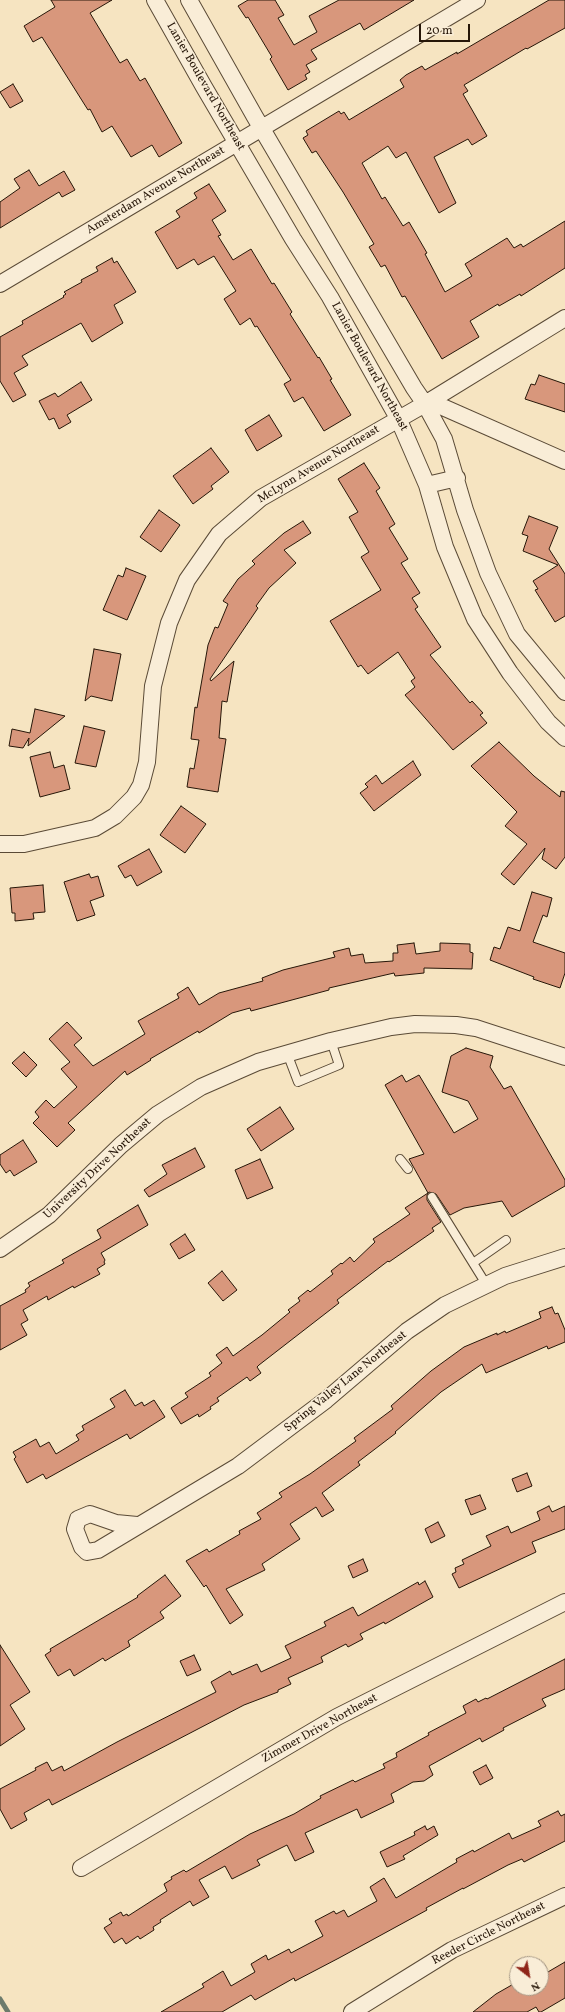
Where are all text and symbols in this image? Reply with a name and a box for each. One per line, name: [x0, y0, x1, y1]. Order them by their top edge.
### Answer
scale bar: [421, 16, 472, 42]
street label: Lanier Boulevard Northeast: [162, 20, 248, 154]
text: 20 m: [426, 23, 453, 39]
street label: Amsterdam Avenue Northeast: [84, 144, 228, 238]
street label: Lanier Boulevard Northeast: [327, 300, 411, 434]
street label: McLynn Avenue Northeast: [255, 423, 383, 507]
street label: University Drive Northeast: [41, 1115, 155, 1223]
street label: Spring Valley Lane Northeast: [282, 1328, 410, 1436]
street label: Zimmer Drive Northeast: [260, 1691, 380, 1767]
street label: Reeder Circle Northeast: [430, 1899, 548, 1969]
north arrow: [509, 1956, 549, 1996]
text: N: [528, 1977, 542, 1994]

